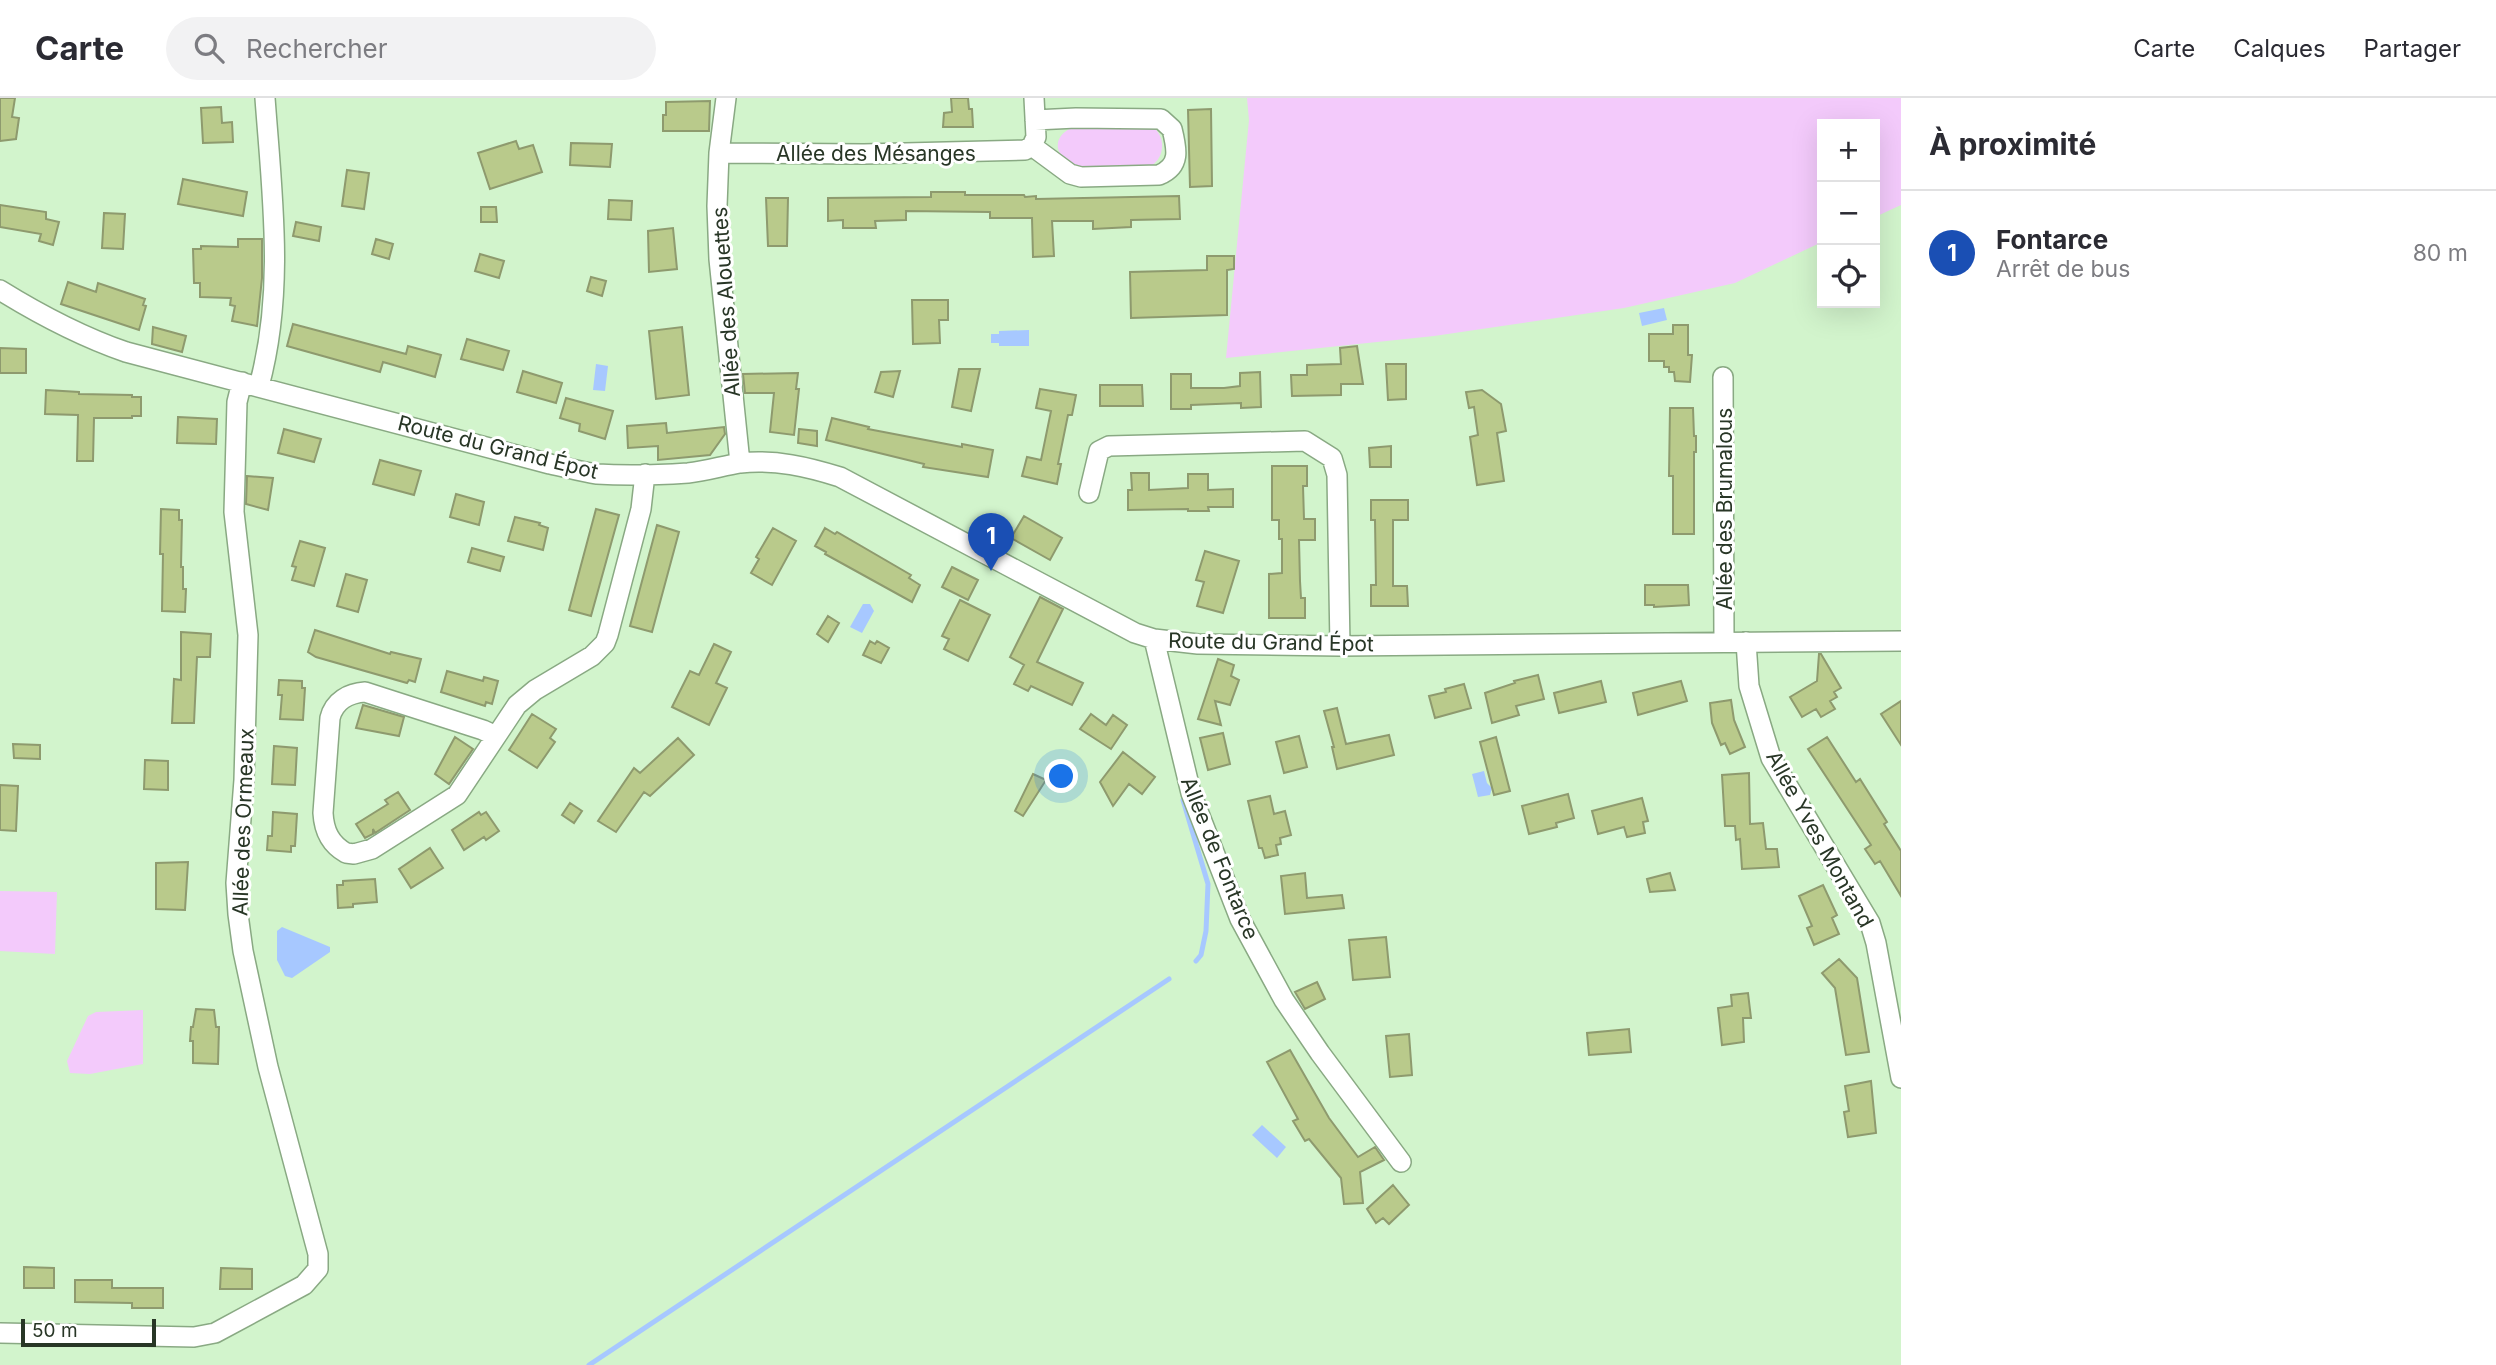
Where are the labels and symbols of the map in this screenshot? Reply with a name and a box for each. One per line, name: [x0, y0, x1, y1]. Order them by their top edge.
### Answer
street label: Allée des Mésanges: [776, 141, 976, 166]
street label: Allée des Alouettes: [707, 206, 745, 398]
street label: Allée des Brumalous: [1712, 408, 1737, 610]
street label: Route du Grand Épot: [395, 409, 601, 484]
pin: 1: [968, 513, 1014, 571]
street label: Route du Grand Épot: [1168, 627, 1374, 656]
street label: Allée des Ormeaux: [227, 728, 259, 916]
street label: Allée Yves Montand: [1761, 746, 1879, 932]
your location: [1044, 759, 1078, 793]
street label: Allée de Fontarce: [1176, 773, 1264, 943]
scale bar: [21, 1316, 156, 1348]

